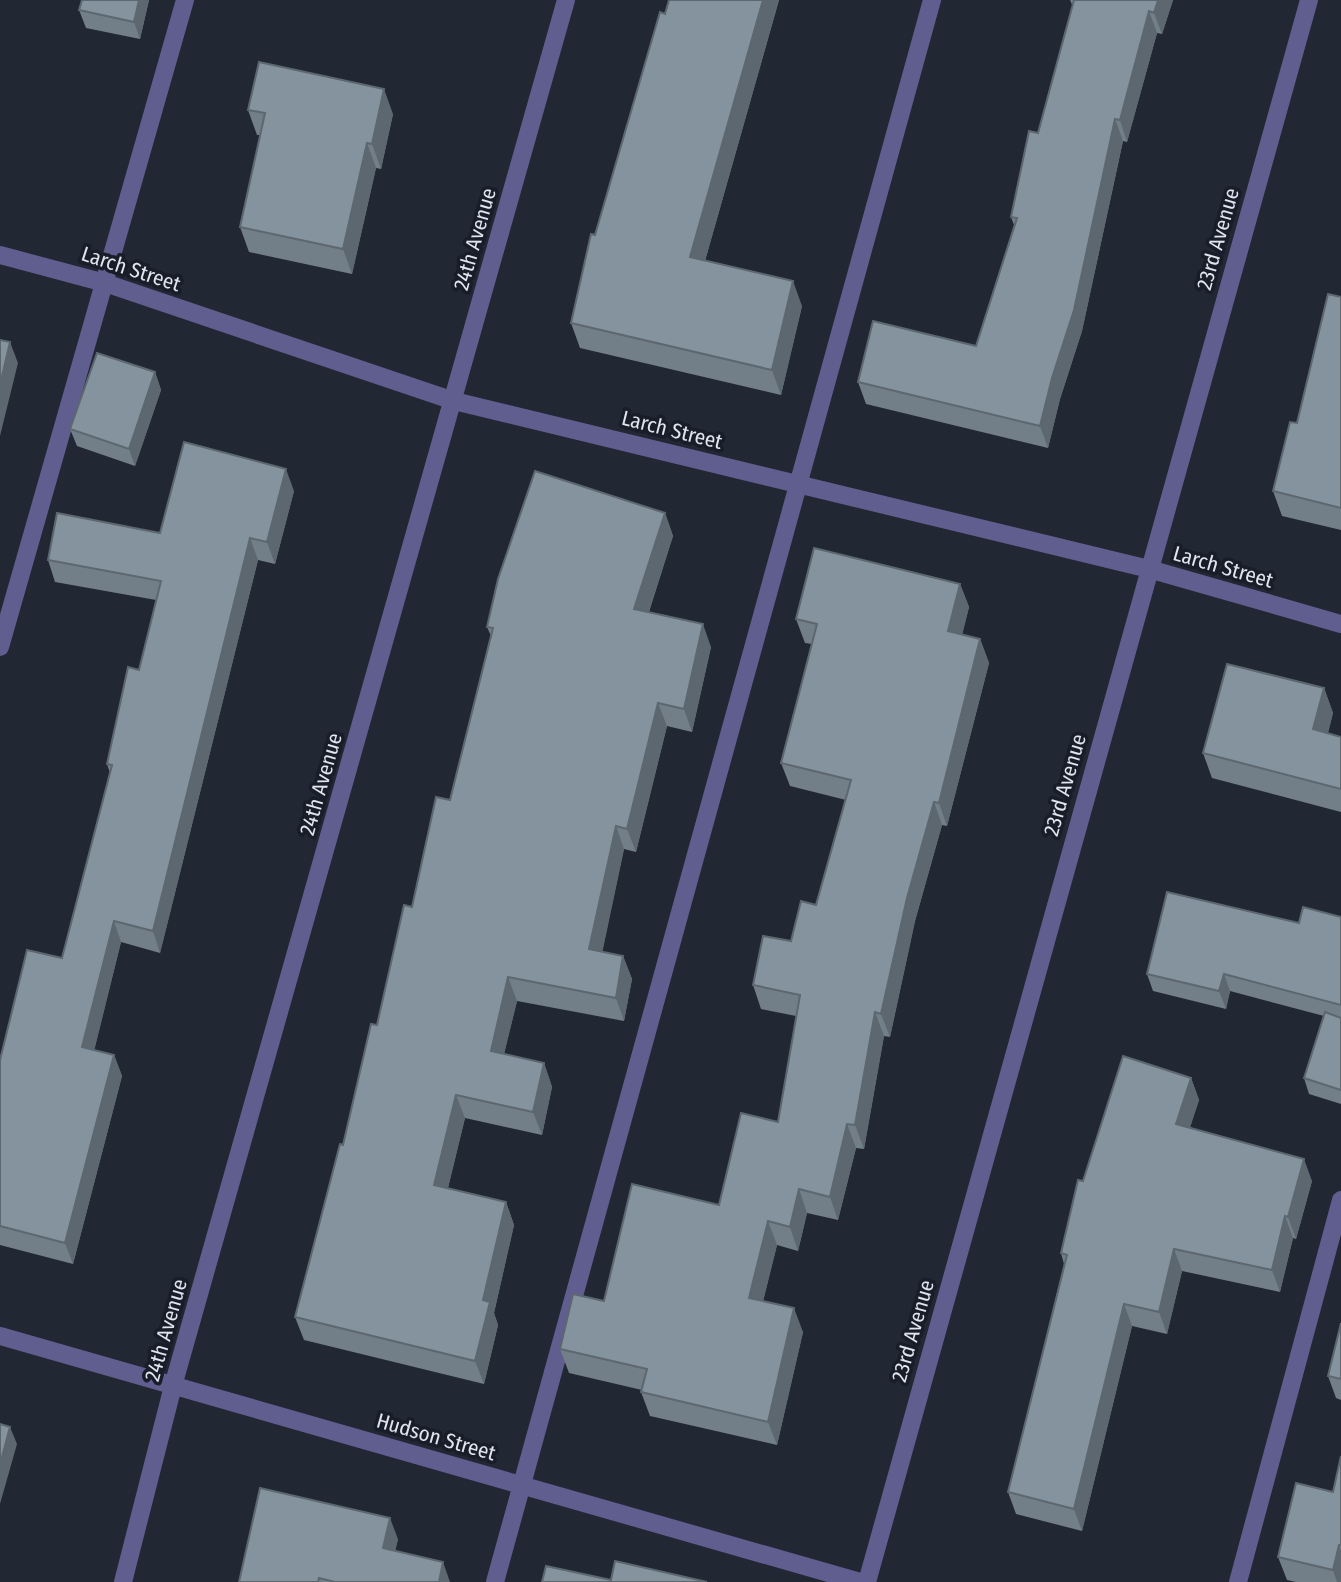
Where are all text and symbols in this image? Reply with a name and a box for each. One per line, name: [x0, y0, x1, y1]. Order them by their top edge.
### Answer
street label: 24th Avenue: [448, 185, 502, 293]
street label: 23rd Avenue: [1191, 185, 1245, 293]
street label: Larch Street: [78, 241, 184, 297]
street label: Larch Street: [619, 405, 725, 455]
street label: Larch Street: [1170, 540, 1276, 594]
street label: 24th Avenue: [294, 730, 348, 838]
street label: 23rd Avenue: [1038, 731, 1092, 839]
street label: 24th Avenue: [139, 1276, 193, 1384]
street label: 23rd Avenue: [886, 1277, 940, 1385]
street label: Hudson Street: [373, 1408, 499, 1466]

